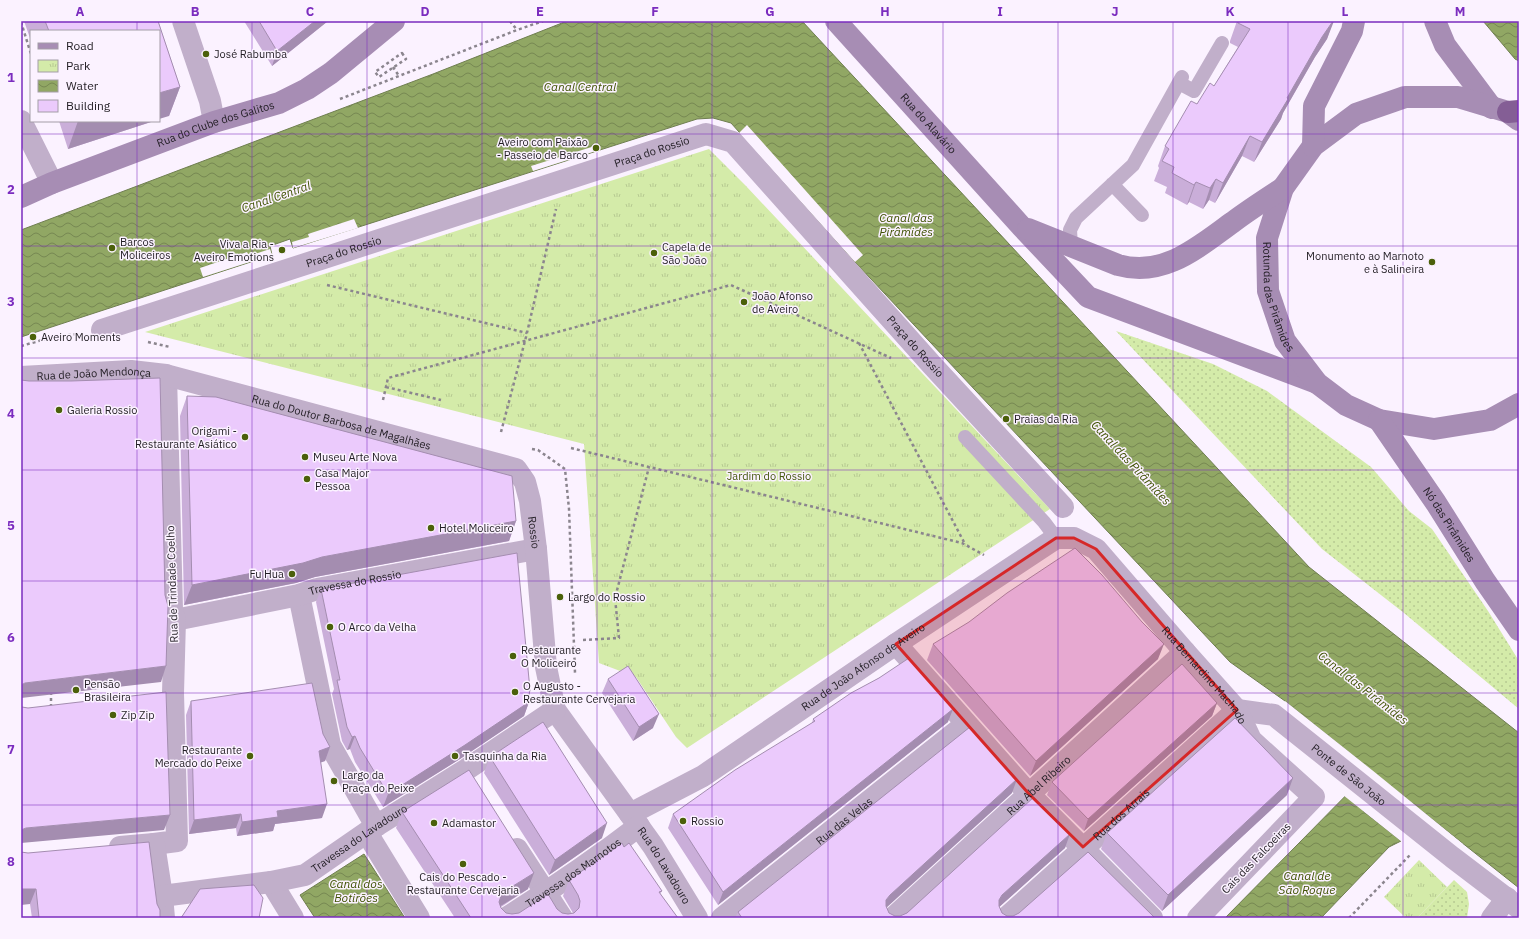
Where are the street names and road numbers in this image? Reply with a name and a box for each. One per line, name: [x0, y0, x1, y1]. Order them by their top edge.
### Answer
street label: Rua do Alavário: [897, 90, 959, 157]
street label: Rua do Clube dos Galitos: [155, 98, 276, 150]
street label: Praça do Rossio: [612, 133, 691, 170]
street label: Praça do Rossio: [304, 233, 383, 270]
street label: Rotunda das Pirâmides: [1260, 241, 1298, 355]
street label: Praça do Rossio: [884, 312, 947, 380]
street label: Rua de João Mendonça: [36, 364, 152, 383]
street label: Rua do Doutor Barbosa de Magalhães: [250, 391, 433, 453]
street label: Nó das Pirâmides: [1420, 484, 1478, 565]
street label: Rossio: [525, 515, 543, 550]
street label: Rua de Trindade Coelho: [163, 525, 181, 643]
street label: Travessa do Rossio: [307, 567, 402, 598]
street label: Rua de João Afonso de Aveiro: [798, 620, 928, 714]
street label: Rua Bernardino Machado: [1159, 623, 1249, 726]
street label: Ponte de São João: [1309, 741, 1389, 809]
street label: Rua Abel Ribeiro: [1004, 753, 1074, 818]
street label: Rua dos Arrais: [1090, 785, 1152, 843]
street label: Rua das Velas: [813, 794, 875, 848]
street label: Travessa do Lavadouro: [308, 801, 410, 876]
street label: Cais das Falcoeiras: [1218, 819, 1294, 897]
street label: Rua do Lavadouro: [635, 824, 694, 906]
street label: Travessa dos Marnotos: [523, 835, 624, 911]

